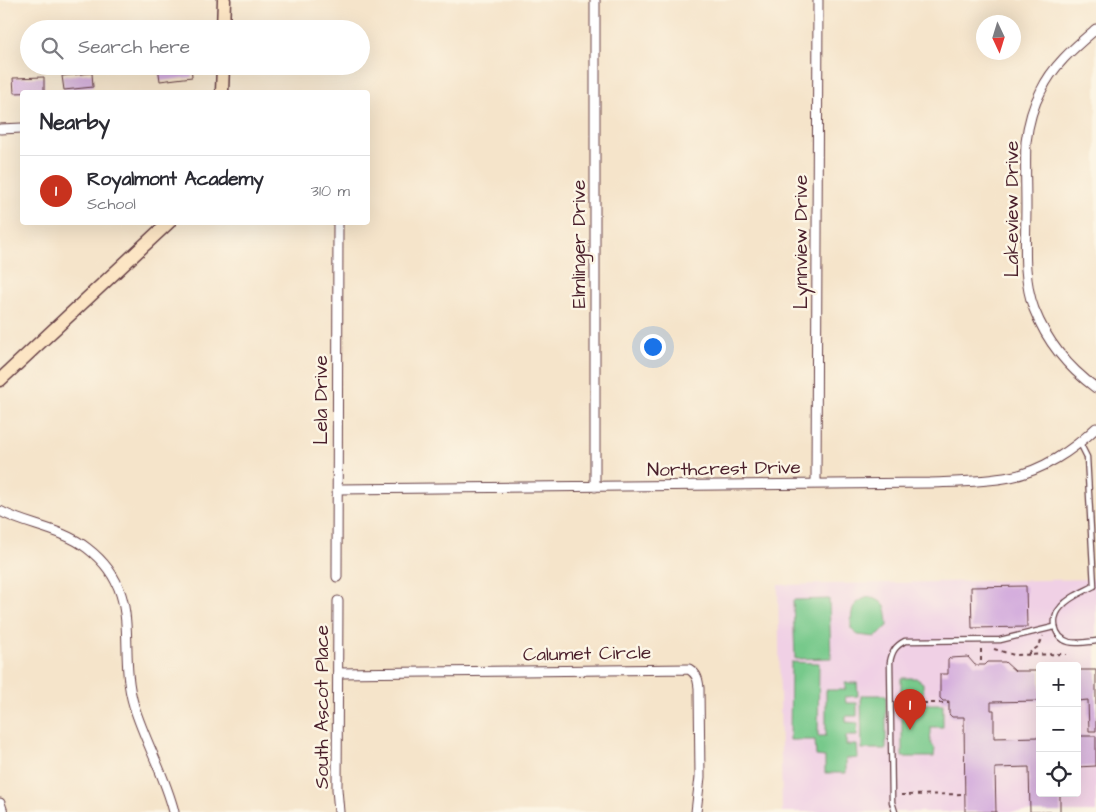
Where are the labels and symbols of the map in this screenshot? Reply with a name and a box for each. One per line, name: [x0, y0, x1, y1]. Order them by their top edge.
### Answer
north arrow: [976, 15, 1021, 60]
street label: Lakeview Drive: [999, 141, 1026, 277]
street label: Lynnview Drive: [788, 175, 816, 309]
street label: Elmlinger Drive: [566, 180, 594, 308]
your location: [640, 334, 666, 360]
street label: Lela Drive: [308, 355, 335, 445]
street label: Northcrest Drive: [647, 454, 801, 484]
street label: South Ascot Place: [309, 625, 336, 789]
street label: Calumet Circle: [523, 639, 651, 669]
pin: 1: [894, 689, 926, 730]

